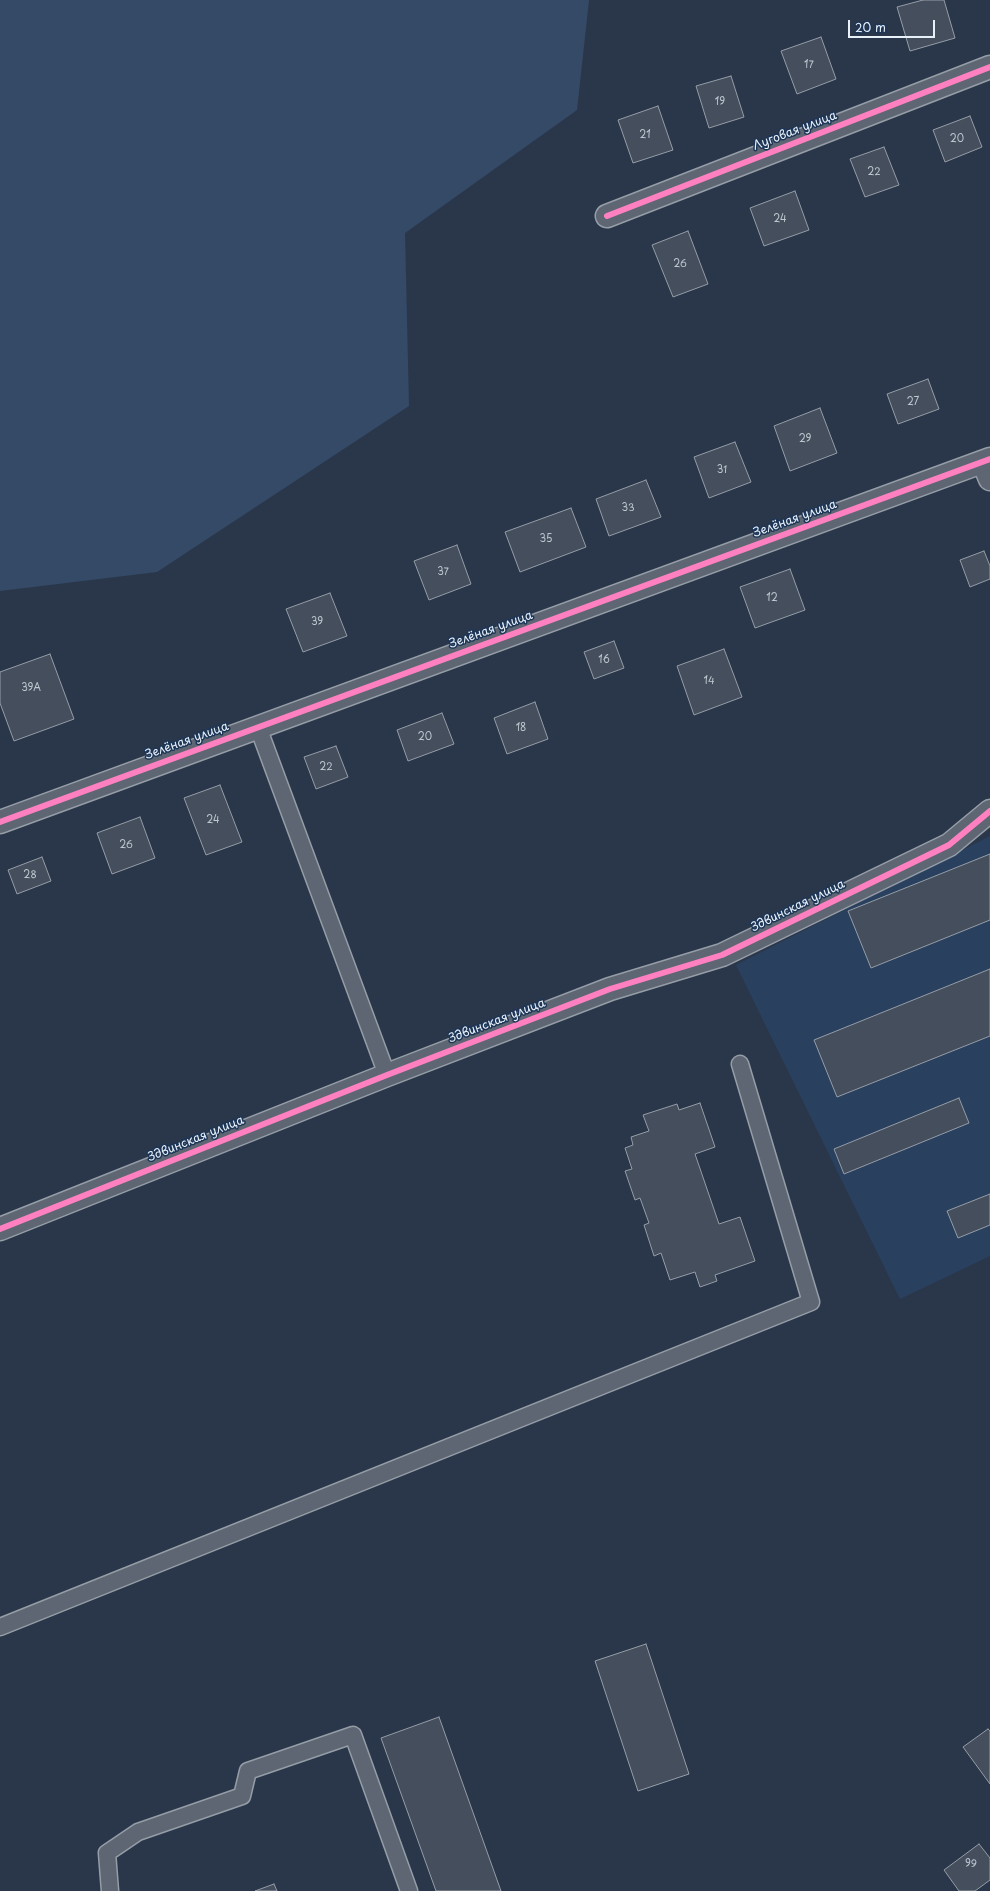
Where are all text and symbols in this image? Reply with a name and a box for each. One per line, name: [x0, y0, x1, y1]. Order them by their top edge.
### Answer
scale bar: [850, 12, 937, 38]
text: 20 m: [855, 18, 886, 36]
house number: 17: [804, 59, 814, 71]
house number: 19: [715, 96, 725, 108]
street label: Луговая улица: [751, 108, 839, 154]
house number: 21: [639, 129, 651, 141]
house number: 20: [950, 133, 964, 145]
house number: 22: [867, 166, 881, 178]
house number: 24: [773, 213, 787, 225]
house number: 26: [673, 258, 687, 270]
house number: 27: [907, 396, 919, 408]
house number: 29: [799, 433, 811, 445]
house number: 31: [717, 464, 727, 476]
street label: Зелёная улица: [751, 497, 839, 541]
house number: 33: [621, 502, 635, 514]
house number: 35: [540, 533, 552, 545]
house number: 37: [437, 566, 449, 578]
house number: 12: [766, 592, 778, 604]
street label: Зелёная улица: [447, 608, 535, 652]
house number: 39: [311, 616, 323, 628]
house number: 16: [598, 654, 610, 666]
house number: 14: [703, 675, 715, 687]
house number: 39А: [21, 682, 41, 694]
street label: Зелёная улица: [143, 719, 231, 763]
house number: 18: [516, 722, 526, 734]
house number: 20: [418, 731, 432, 743]
house number: 22: [319, 761, 333, 773]
house number: 24: [206, 814, 220, 826]
house number: 26: [119, 839, 133, 851]
house number: 28: [23, 869, 37, 881]
street label: Здвинская улица: [749, 877, 847, 935]
street label: Здвинская улица: [447, 996, 547, 1046]
street label: Здвинская улица: [146, 1113, 246, 1165]
house number: 99: [965, 1858, 977, 1870]

